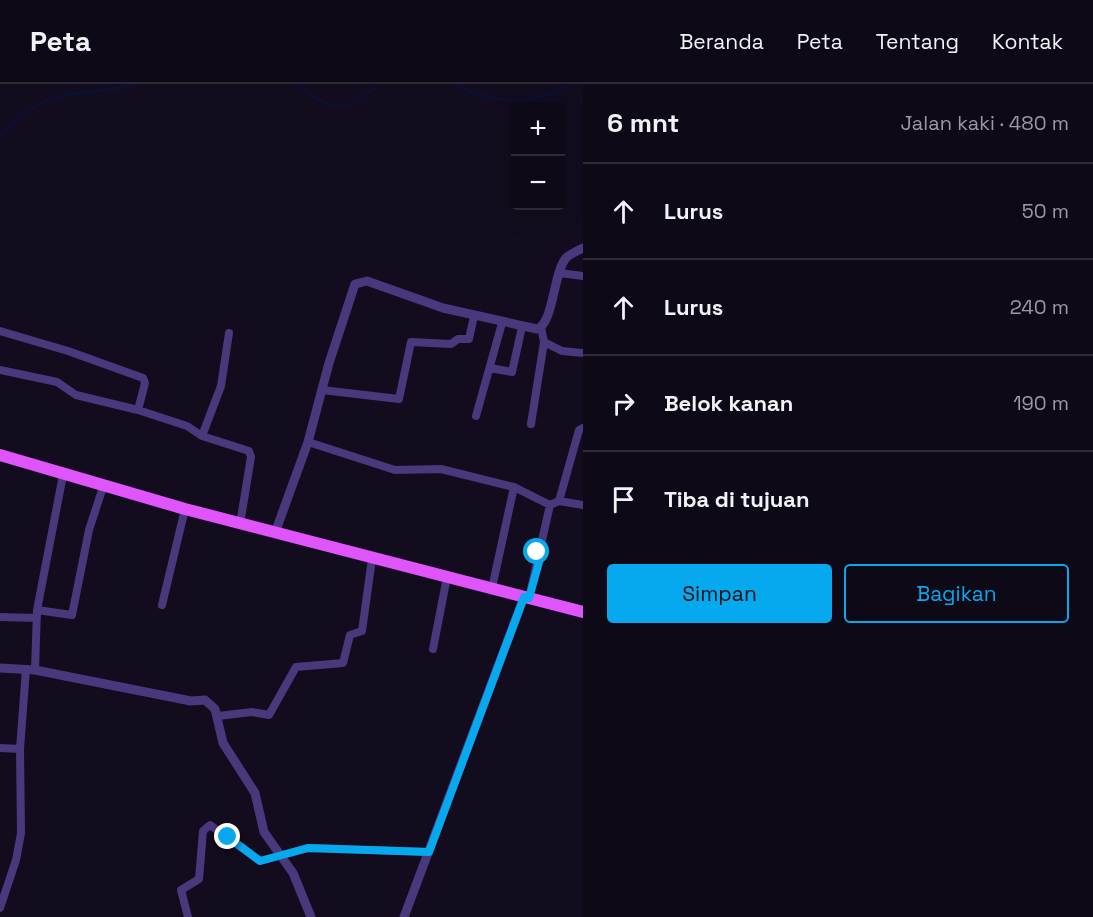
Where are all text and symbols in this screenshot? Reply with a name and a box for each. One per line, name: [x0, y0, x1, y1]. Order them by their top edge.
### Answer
text: Peta: [30, 23, 91, 59]
text: Beranda: [679, 28, 764, 55]
text: Peta: [797, 28, 843, 55]
text: Tentang: [876, 28, 959, 55]
text: Kontak: [992, 28, 1063, 55]
map controls: [511, 102, 565, 210]
button: +: [511, 102, 565, 156]
text: 6 mnt: [607, 106, 679, 140]
text: Jalan kaki · 480 m: [900, 110, 1069, 136]
button: −: [511, 156, 565, 210]
icon: ahead: [607, 195, 640, 228]
text: Lurus: [664, 197, 723, 225]
text: 50 m: [1022, 198, 1069, 224]
icon: ahead: [607, 291, 640, 324]
text: Lurus: [664, 293, 723, 321]
text: 240 m: [1010, 294, 1069, 320]
icon: right: [607, 387, 640, 420]
text: Belok kanan: [664, 389, 793, 417]
text: 190 m: [1013, 390, 1069, 416]
icon: arrive: [607, 483, 640, 516]
text: Tiba di tujuan: [664, 485, 810, 513]
route start: [523, 538, 549, 564]
button: Simpan: [607, 564, 832, 623]
button: Bagikan: [844, 564, 1069, 623]
route end: [214, 823, 240, 849]

